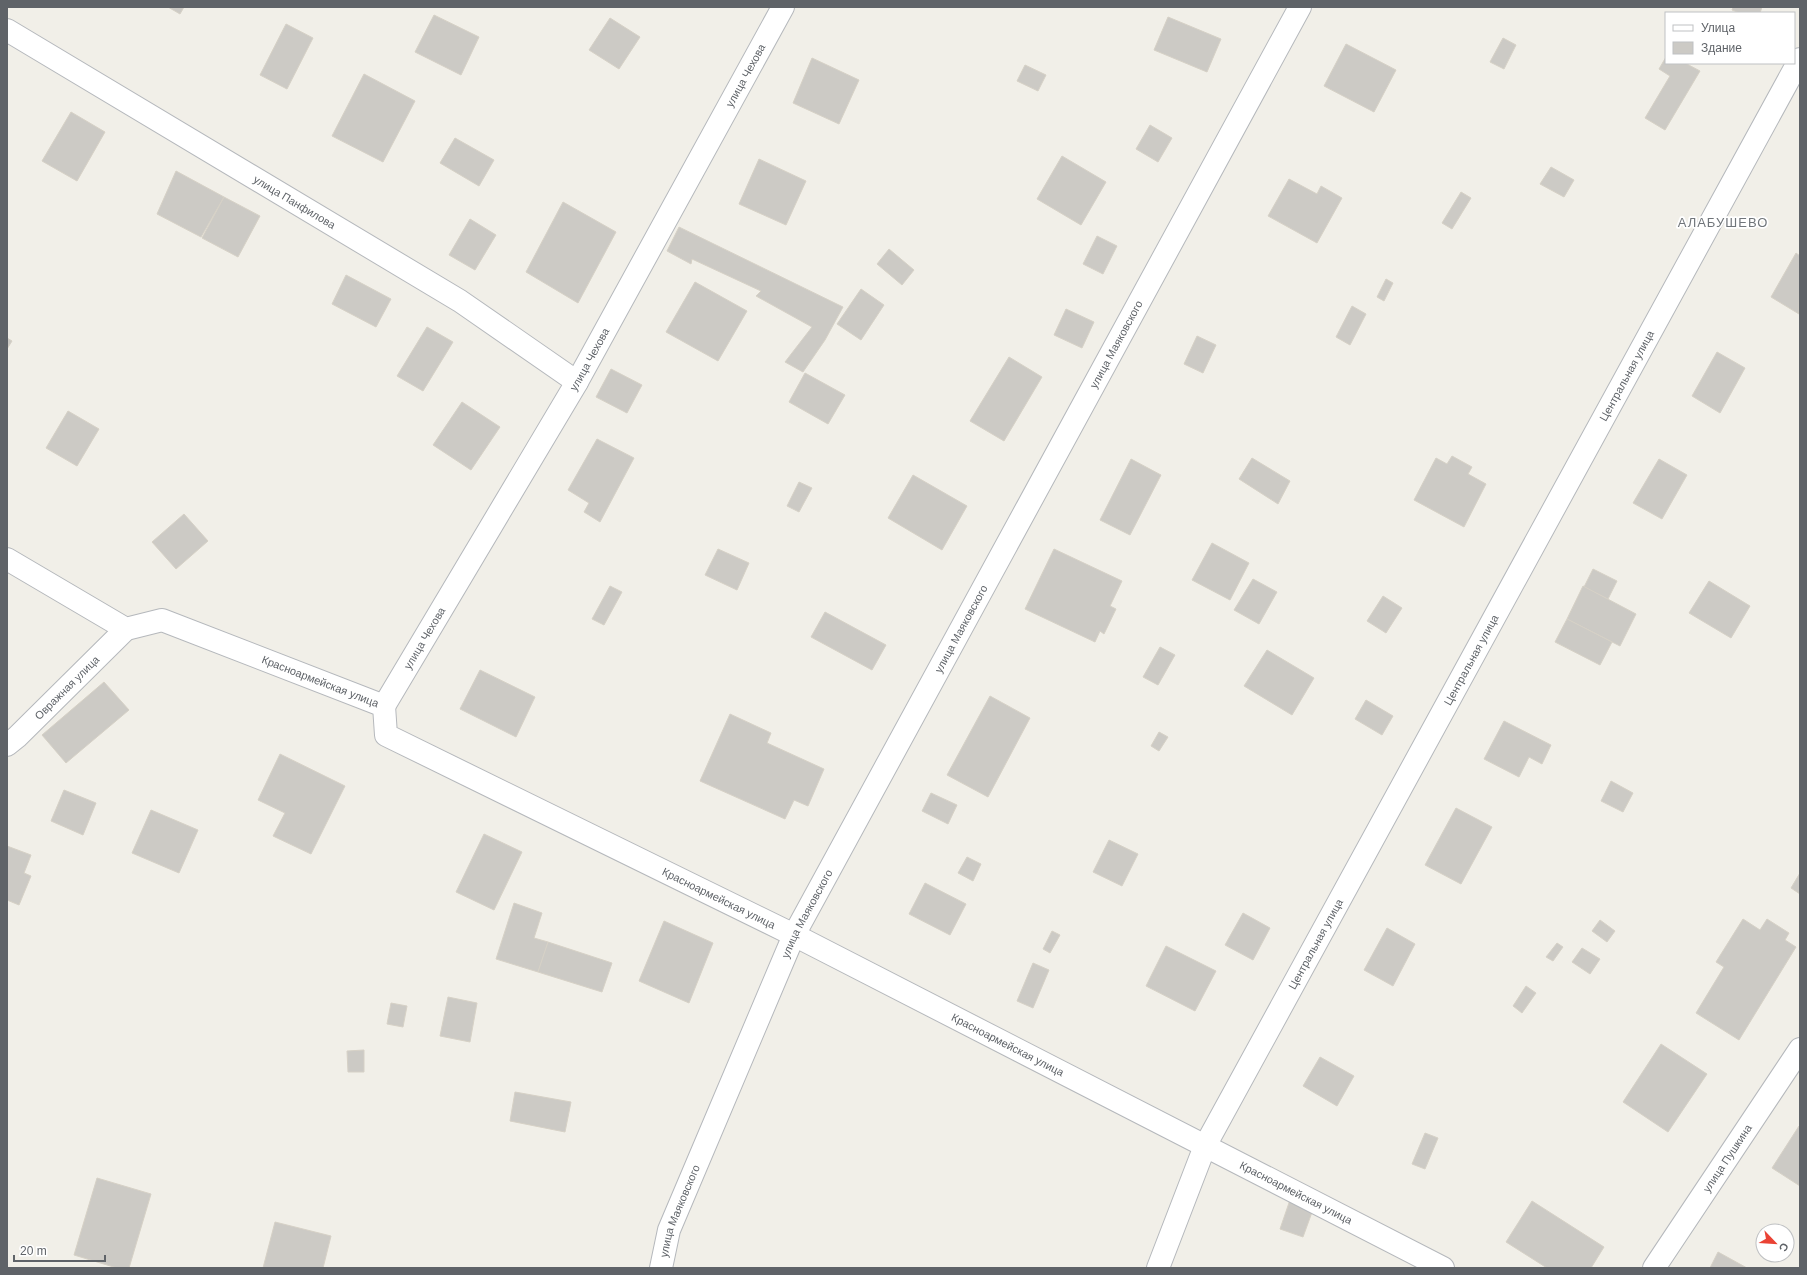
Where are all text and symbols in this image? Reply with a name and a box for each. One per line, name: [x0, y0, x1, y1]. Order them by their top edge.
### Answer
legend: [1665, 12, 1795, 64]
text: Улица: [1701, 21, 1735, 35]
street label: улица Чехова: [723, 41, 768, 109]
text: Здание: [1701, 41, 1742, 55]
street label: улица Панфилова: [251, 173, 338, 232]
district label: АЛАБУШЕВО: [1678, 215, 1768, 230]
street label: улица Маяковского: [1087, 298, 1145, 390]
street label: улица Чехова: [567, 325, 612, 393]
street label: Центральная улица: [1597, 328, 1657, 423]
street label: улица Маяковского: [932, 583, 990, 675]
street label: улица Чехова: [401, 604, 448, 671]
street label: Центральная улица: [1442, 612, 1501, 707]
street label: Овражная улица: [32, 653, 102, 722]
street label: Красноармейская улица: [260, 653, 381, 710]
street label: Красноармейская улица: [660, 865, 778, 931]
street label: улица Маяковского: [779, 867, 835, 960]
street label: Центральная улица: [1286, 896, 1346, 991]
street label: Красноармейская улица: [950, 1011, 1067, 1079]
street label: улица Пушкина: [1700, 1121, 1755, 1194]
street label: Красноармейская улица: [1238, 1159, 1355, 1227]
street label: улица Маяковского: [657, 1163, 702, 1258]
north arrow: [1755, 1223, 1795, 1263]
scale bar: [14, 1237, 105, 1263]
text: С: [1777, 1241, 1791, 1253]
text: 20 m: [20, 1244, 47, 1258]

